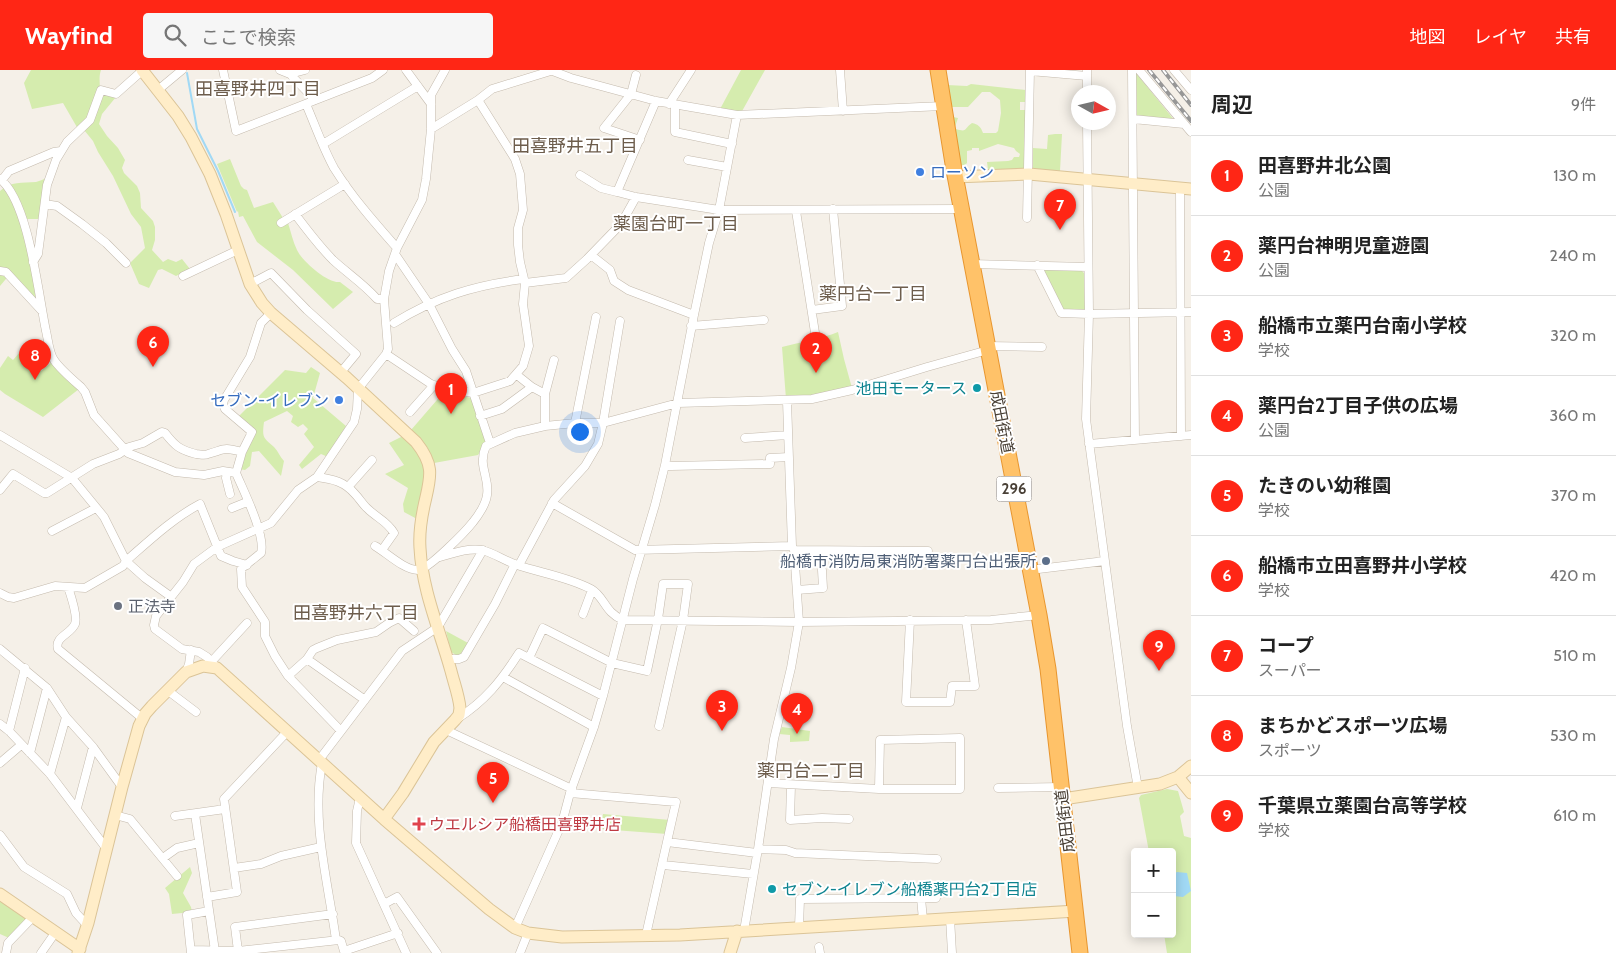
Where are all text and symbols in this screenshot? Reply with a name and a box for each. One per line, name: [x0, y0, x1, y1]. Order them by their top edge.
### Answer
search box: [143, 13, 493, 58]
text: Wayfind: [25, 21, 113, 50]
icon: search: [161, 21, 189, 49]
text: ここで検索: [201, 26, 296, 49]
text: 地図: [1410, 26, 1446, 48]
text: レイヤ: [1474, 26, 1527, 48]
text: 共有: [1555, 26, 1591, 48]
district label: 田喜野井四丁目: [195, 78, 321, 100]
north arrow: [1071, 85, 1116, 130]
text: 周辺: [1211, 92, 1253, 117]
text: 9件: [1571, 95, 1596, 114]
district label: 田喜野井五丁目: [512, 135, 638, 157]
text: 田喜野井北公園: [1258, 154, 1391, 177]
place label: ローソン: [930, 163, 994, 182]
marker: ローソン: [914, 166, 926, 178]
text: 1: [1224, 166, 1230, 185]
text: 130 m: [1553, 166, 1596, 185]
text: 公園: [1258, 181, 1290, 200]
pin: 7: [1044, 189, 1076, 230]
district label: 薬園台町一丁目: [613, 213, 739, 235]
text: 薬円台神明児童遊園: [1258, 234, 1429, 257]
text: 2: [1223, 246, 1231, 265]
text: 240 m: [1550, 246, 1596, 265]
text: 公園: [1258, 261, 1290, 280]
district label: 薬円台一丁目: [819, 283, 927, 305]
text: 船橋市立薬円台南小学校: [1258, 314, 1467, 337]
pin: 6: [137, 326, 169, 367]
text: 3: [1223, 326, 1231, 345]
text: 320 m: [1550, 326, 1596, 345]
pin: 2: [800, 332, 832, 373]
pin: 8: [19, 339, 51, 380]
text: 学校: [1258, 341, 1290, 360]
pin: 1: [435, 373, 467, 414]
place label: 池田モータース: [856, 379, 967, 398]
marker: 池田モータース: [971, 382, 983, 394]
street label: 成田街道: [987, 389, 1017, 455]
place label: セブン-イレブン: [210, 391, 329, 410]
marker: セブン-イレブン: [333, 394, 345, 406]
text: 薬円台2丁目子供の広場: [1258, 394, 1458, 417]
text: 4: [1222, 406, 1232, 425]
text: 360 m: [1549, 406, 1596, 425]
your location: [567, 419, 593, 445]
text: 公園: [1258, 421, 1290, 440]
text: たきのい幼稚園: [1258, 474, 1391, 497]
road number: 296: [996, 476, 1032, 502]
text: 5: [1223, 486, 1231, 505]
text: 370 m: [1551, 486, 1596, 505]
text: 学校: [1258, 501, 1290, 520]
place label: 船橋市消防局東消防署薬円台出張所: [780, 552, 1036, 571]
text: 船橋市立田喜野井小学校: [1258, 554, 1467, 577]
marker: 船橋市消防局東消防署薬円台出張所: [1040, 555, 1052, 567]
text: 6: [1223, 566, 1232, 585]
text: 420 m: [1550, 566, 1596, 585]
text: 学校: [1258, 581, 1290, 600]
place label: 正法寺: [128, 597, 176, 616]
marker: 正法寺: [112, 600, 124, 612]
district label: 田喜野井六丁目: [293, 602, 419, 624]
pin: 9: [1143, 630, 1175, 671]
text: コープ: [1258, 634, 1314, 657]
text: 7: [1223, 646, 1231, 665]
text: 510 m: [1553, 646, 1596, 665]
text: スーパー: [1258, 661, 1322, 680]
pin: 3: [706, 690, 738, 731]
pin: 4: [781, 693, 813, 734]
text: まちかどスポーツ広場: [1258, 714, 1448, 737]
text: 8: [1222, 726, 1232, 745]
text: 530 m: [1550, 726, 1596, 745]
text: スポーツ: [1258, 741, 1322, 760]
district label: 薬円台二丁目: [757, 760, 865, 782]
pin: 5: [477, 762, 509, 803]
street label: 成田街道: [1052, 788, 1078, 854]
text: 千葉県立薬園台高等学校: [1258, 794, 1467, 817]
text: 9: [1223, 806, 1232, 825]
text: 610 m: [1553, 806, 1596, 825]
place label: ウエルシア船橋田喜野井店: [429, 815, 621, 834]
marker: ウエルシア船橋田喜野井店: [413, 818, 425, 830]
text: 学校: [1258, 821, 1290, 840]
map controls: [1131, 848, 1176, 938]
button: +: [1131, 848, 1176, 893]
place label: セブン-イレブン船橋薬円台2丁目店: [782, 880, 1037, 899]
marker: セブン-イレブン船橋薬円台2丁目店: [766, 883, 778, 895]
button: −: [1131, 893, 1176, 938]

